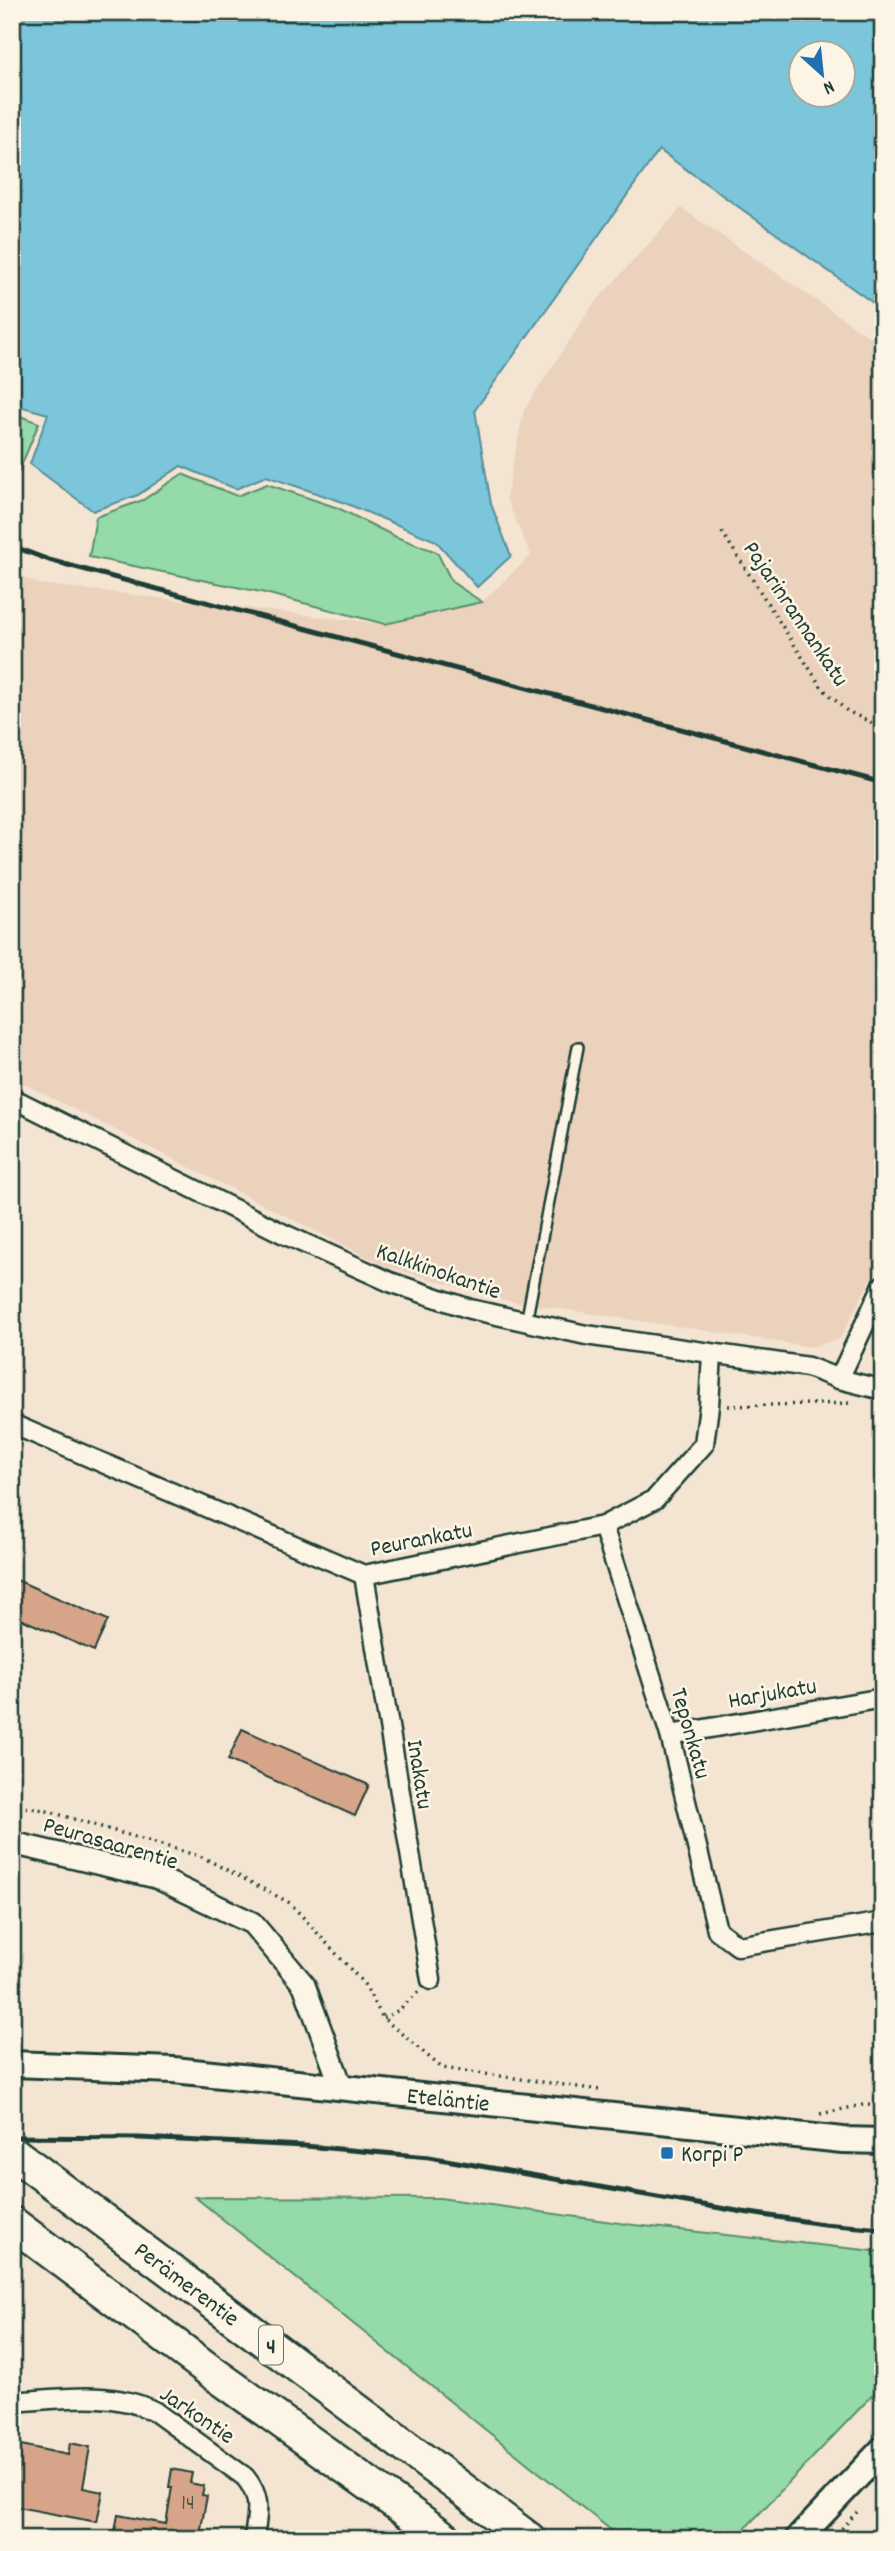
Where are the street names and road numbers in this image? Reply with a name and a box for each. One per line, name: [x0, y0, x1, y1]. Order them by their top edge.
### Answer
street label: Pajarinrannankatu: [733, 535, 856, 694]
street label: Kalkkinokantie: [371, 1236, 505, 1310]
street label: Peurankatu: [368, 1514, 476, 1567]
street label: Harjukatu: [726, 1670, 819, 1719]
street label: Teponkatu: [660, 1684, 718, 1783]
street label: Inakatu: [396, 1737, 440, 1812]
street label: Peurasaarentie: [39, 1809, 182, 1880]
street label: Eteläntie: [405, 2080, 491, 2123]
street label: Perämerentie: [126, 2235, 245, 2336]
road number: 4: [259, 2326, 283, 2364]
street label: Jarkontie: [152, 2379, 241, 2454]

